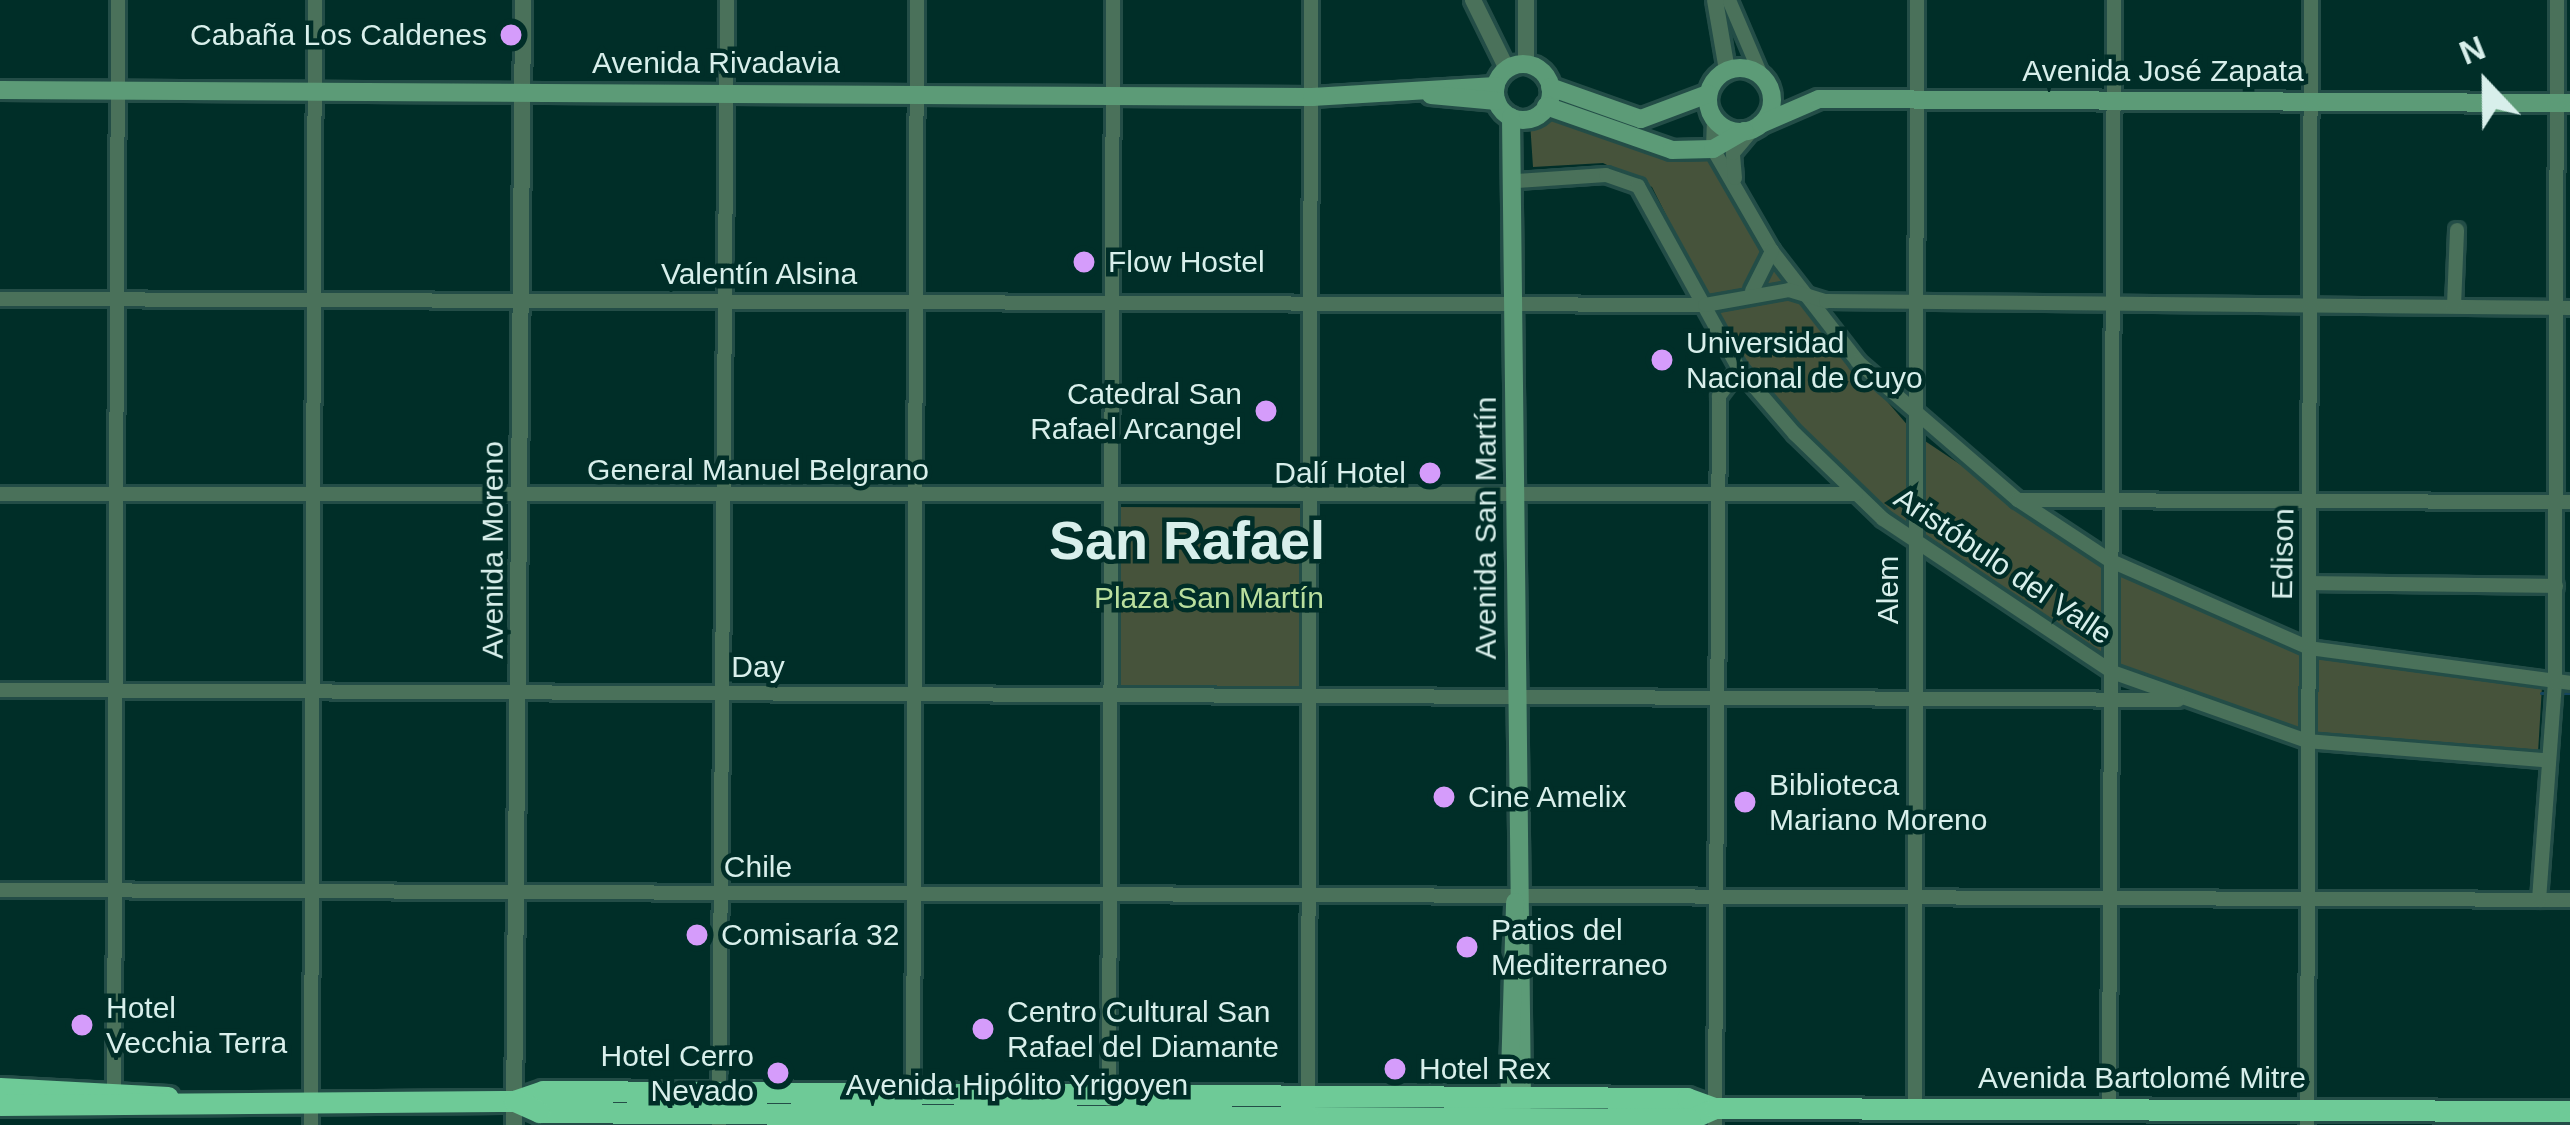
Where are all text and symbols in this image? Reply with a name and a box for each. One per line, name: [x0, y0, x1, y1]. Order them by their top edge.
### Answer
place label: Cabaña Los Caldenes: [190, 17, 487, 53]
marker: Cabaña Los Caldenes: [498, 22, 524, 48]
north arrow: [2426, 24, 2546, 144]
text: N: [2454, 29, 2490, 72]
street label: Avenida Rivadavia: [592, 45, 840, 81]
street label: Avenida José Zapata: [2022, 53, 2304, 89]
place label: Flow Hostel: [1108, 244, 1265, 280]
marker: Flow Hostel: [1071, 249, 1097, 275]
street label: Valentín Alsina: [660, 256, 858, 292]
place label: Universidad Nacional de Cuyo: [1686, 325, 1923, 395]
marker: Universidad Nacional de Cuyo: [1649, 347, 1675, 373]
place label: Catedral San Rafael Arcangel: [1029, 376, 1242, 446]
street label: Avenida San Martín: [1468, 397, 1504, 659]
marker: Catedral San Rafael Arcangel: [1253, 398, 1279, 424]
street label: Avenida Moreno: [475, 441, 511, 659]
street label: General Manuel Belgrano: [587, 452, 929, 488]
place label: Dalí Hotel: [1274, 455, 1406, 491]
marker: Dalí Hotel: [1417, 460, 1443, 486]
street label: Aristóbulo del Valle: [1887, 480, 2119, 652]
district label: San Rafael: [1049, 508, 1325, 572]
street label: Edison: [2264, 508, 2302, 600]
street label: Alem: [1870, 556, 1906, 624]
park label: Plaza San Martín: [1094, 580, 1324, 616]
street label: Day: [731, 649, 785, 685]
place label: Biblioteca Mariano Moreno: [1769, 767, 1987, 838]
place label: Cine Amelix: [1468, 779, 1628, 815]
marker: Cine Amelix: [1431, 784, 1457, 810]
marker: Biblioteca Mariano Moreno: [1732, 789, 1758, 815]
street label: Chile: [724, 849, 792, 885]
place label: Patios del Mediterraneo: [1491, 912, 1668, 982]
place label: Comisaría 32: [721, 917, 899, 953]
marker: Comisaría 32: [684, 922, 710, 948]
marker: Patios del Mediterraneo: [1454, 934, 1480, 960]
place label: Hotel Vecchia Terra: [106, 990, 288, 1060]
place label: Centro Cultural San Rafael del Diamante: [1007, 994, 1279, 1064]
marker: Hotel Vecchia Terra: [69, 1012, 95, 1038]
marker: Centro Cultural San Rafael del Diamante: [970, 1016, 996, 1042]
place label: Hotel Cerro Nevado: [601, 1038, 754, 1108]
place label: Hotel Rex: [1419, 1051, 1551, 1087]
marker: Hotel Rex: [1382, 1056, 1408, 1082]
marker: Hotel Cerro Nevado: [765, 1060, 791, 1086]
street label: Avenida Bartolomé Mitre: [1978, 1060, 2306, 1096]
street label: Avenida Hipólito Yrigoyen: [846, 1067, 1188, 1103]

